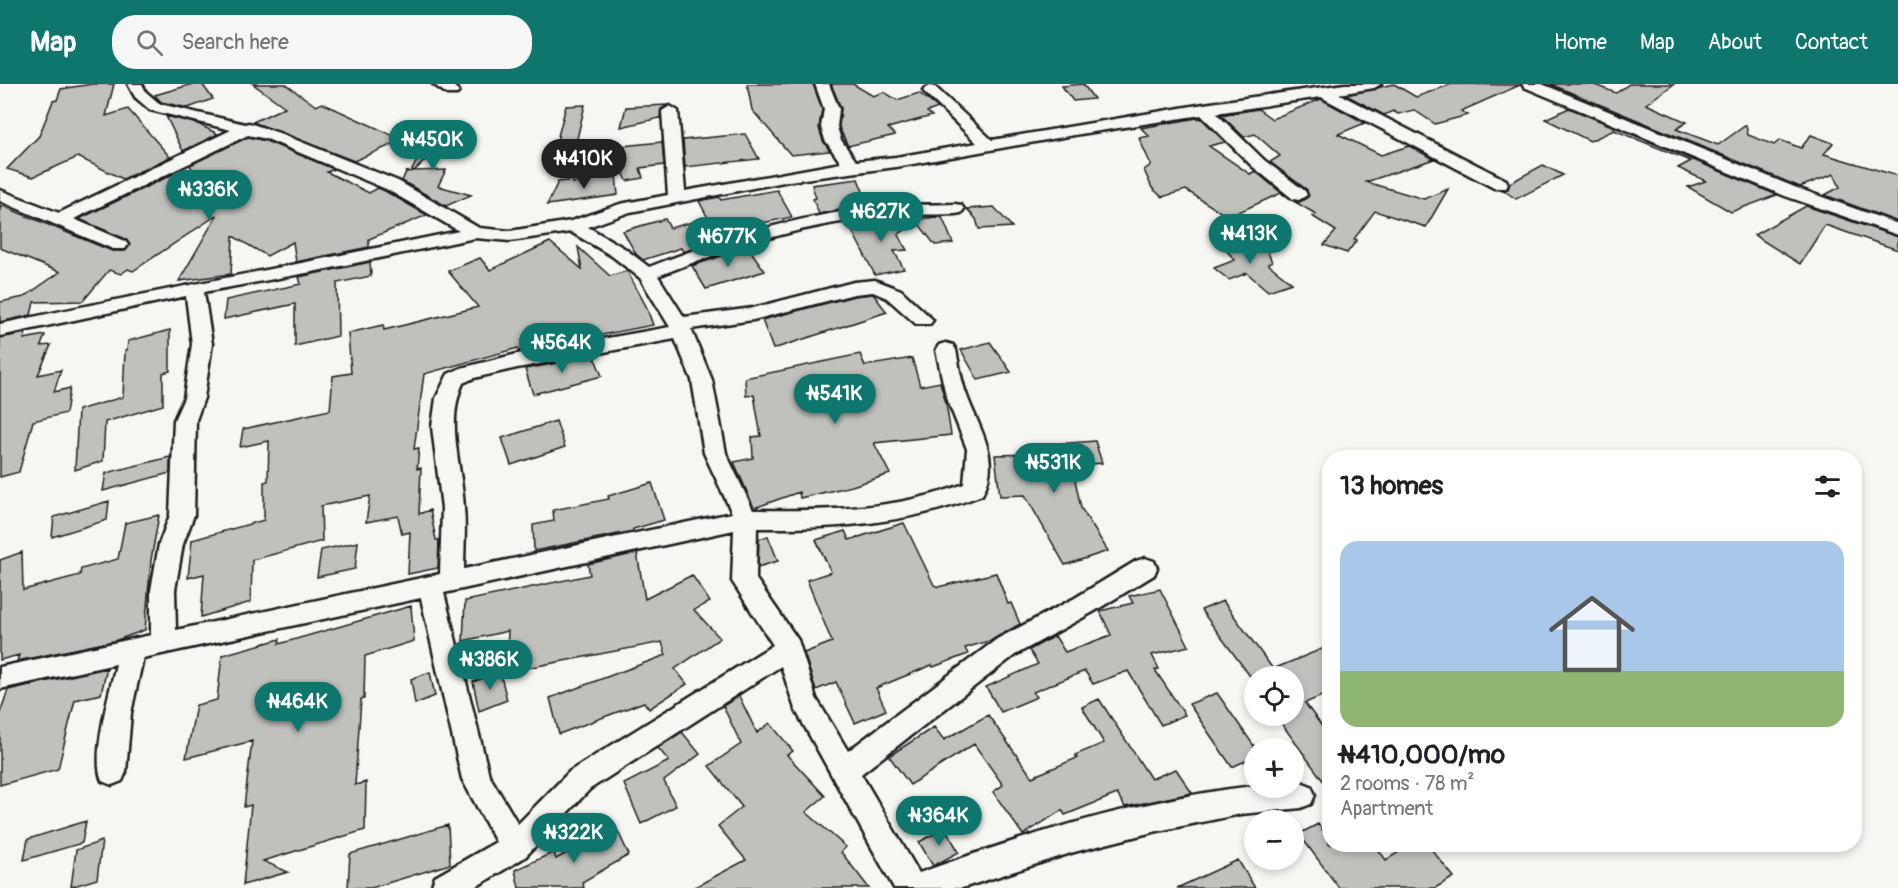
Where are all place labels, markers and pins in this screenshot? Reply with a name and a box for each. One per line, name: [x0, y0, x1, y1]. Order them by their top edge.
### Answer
pin: ₦450K: [391, 120, 475, 171]
pin: ₦410K: [542, 139, 626, 190]
pin: ₦336K: [167, 170, 251, 221]
pin: ₦627K: [839, 192, 923, 243]
pin: ₦413K: [1208, 214, 1292, 265]
pin: ₦677K: [686, 217, 770, 268]
pin: ₦564K: [520, 323, 604, 374]
pin: ₦541K: [793, 374, 877, 425]
pin: ₦531K: [1012, 443, 1096, 494]
pin: ₦386K: [448, 640, 532, 691]
pin: ₦464K: [256, 682, 340, 733]
pin: ₦364K: [897, 796, 981, 847]
pin: ₦322K: [532, 813, 616, 864]

